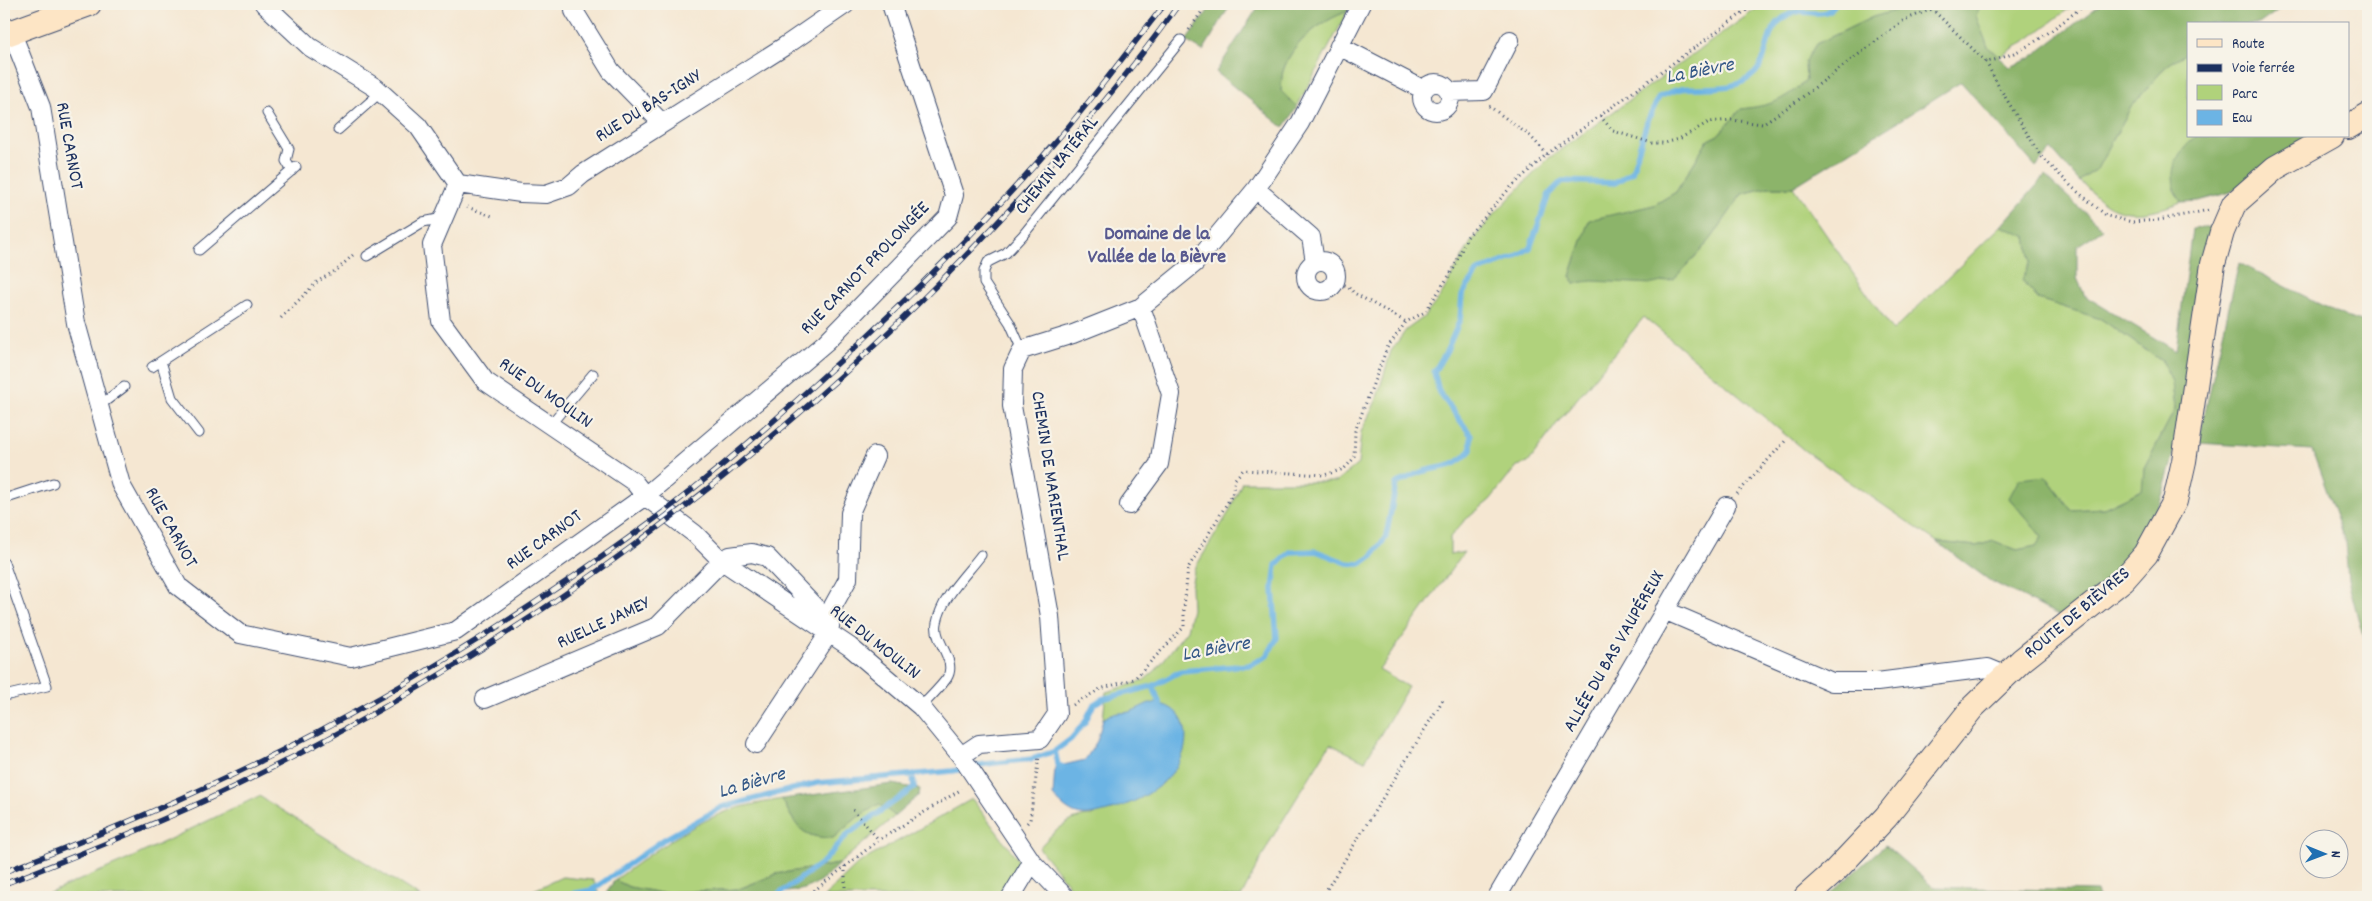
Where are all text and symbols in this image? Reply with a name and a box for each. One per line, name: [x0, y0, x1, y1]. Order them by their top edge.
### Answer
legend: [2187, 22, 2350, 138]
text: Route: [2232, 34, 2265, 56]
water label: La Bièvre: [1664, 51, 1737, 92]
text: Voie ferrée: [2232, 58, 2295, 80]
street label: RUE DU BAS-IGNY: [591, 63, 708, 150]
text: Parc: [2232, 84, 2257, 106]
street label: RUE CARNOT: [47, 100, 89, 192]
text: Eau: [2232, 108, 2252, 130]
street label: CHEMIN LATÉRAL: [1010, 111, 1106, 221]
street label: RUE CARNOT PROLONGÉE: [795, 196, 937, 342]
district label: Domaine de la Vallée de la Bièvre: [1088, 221, 1226, 272]
street label: RUE DU MOULIN: [493, 352, 597, 436]
street label: CHEMIN DE MARIENTHAL: [1022, 389, 1076, 563]
street label: RUE CARNOT: [137, 483, 203, 574]
street label: RUE CARNOT: [501, 504, 589, 578]
street label: ROUTE DE BIÈVRES: [2019, 561, 2137, 667]
street label: ALLÉE DU BAS VAUPÉREUX: [1558, 566, 1672, 738]
street label: RUELLE JAMEY: [553, 590, 656, 657]
street label: RUE DU MOULIN: [823, 599, 925, 687]
water label: La Bièvre: [1180, 630, 1253, 670]
water label: La Bièvre: [715, 761, 790, 807]
north arrow: [2300, 828, 2350, 878]
text: N: [2325, 851, 2345, 858]

